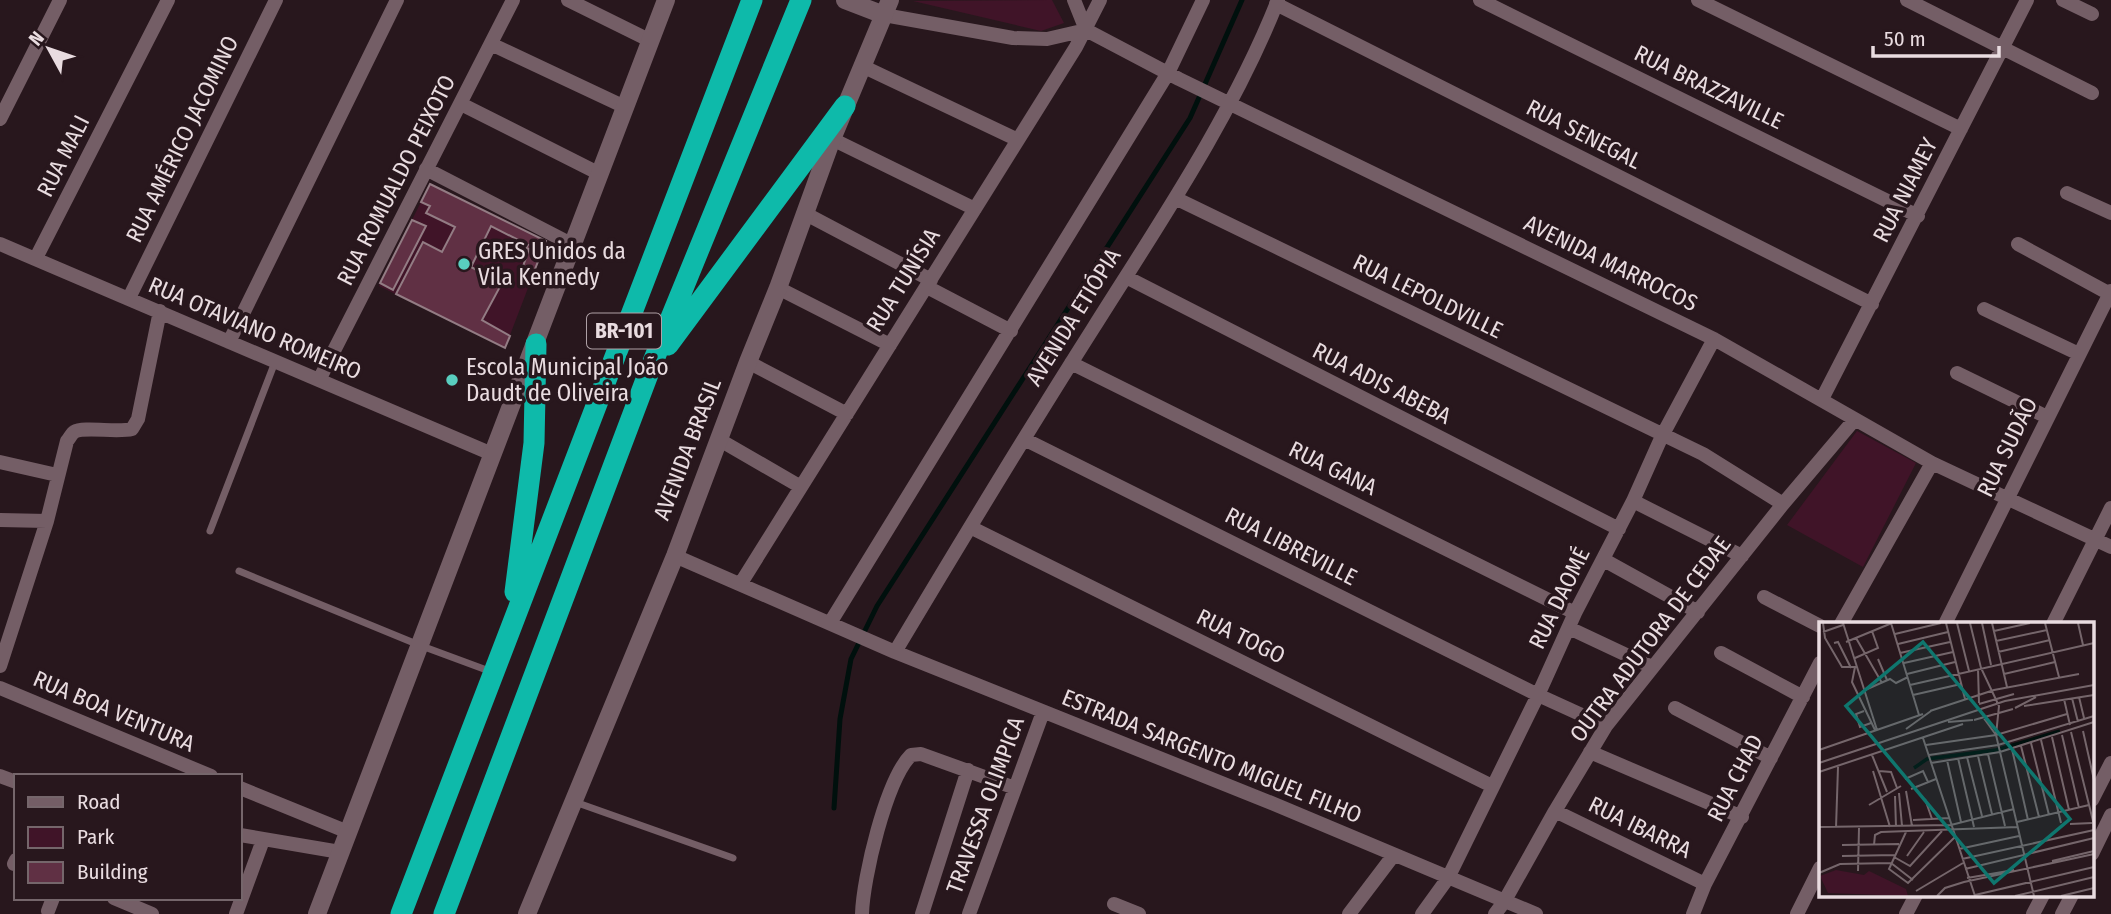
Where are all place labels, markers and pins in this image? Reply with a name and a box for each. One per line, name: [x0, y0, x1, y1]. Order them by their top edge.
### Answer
place label: GRES Unidos da Vila Kennedy: [478, 237, 626, 291]
marker: GRES Unidos da Vila Kennedy: [456, 256, 472, 272]
place label: Escola Municipal João Daudt de Oliveira: [466, 353, 669, 407]
marker: Escola Municipal João Daudt de Oliveira: [444, 372, 460, 388]

